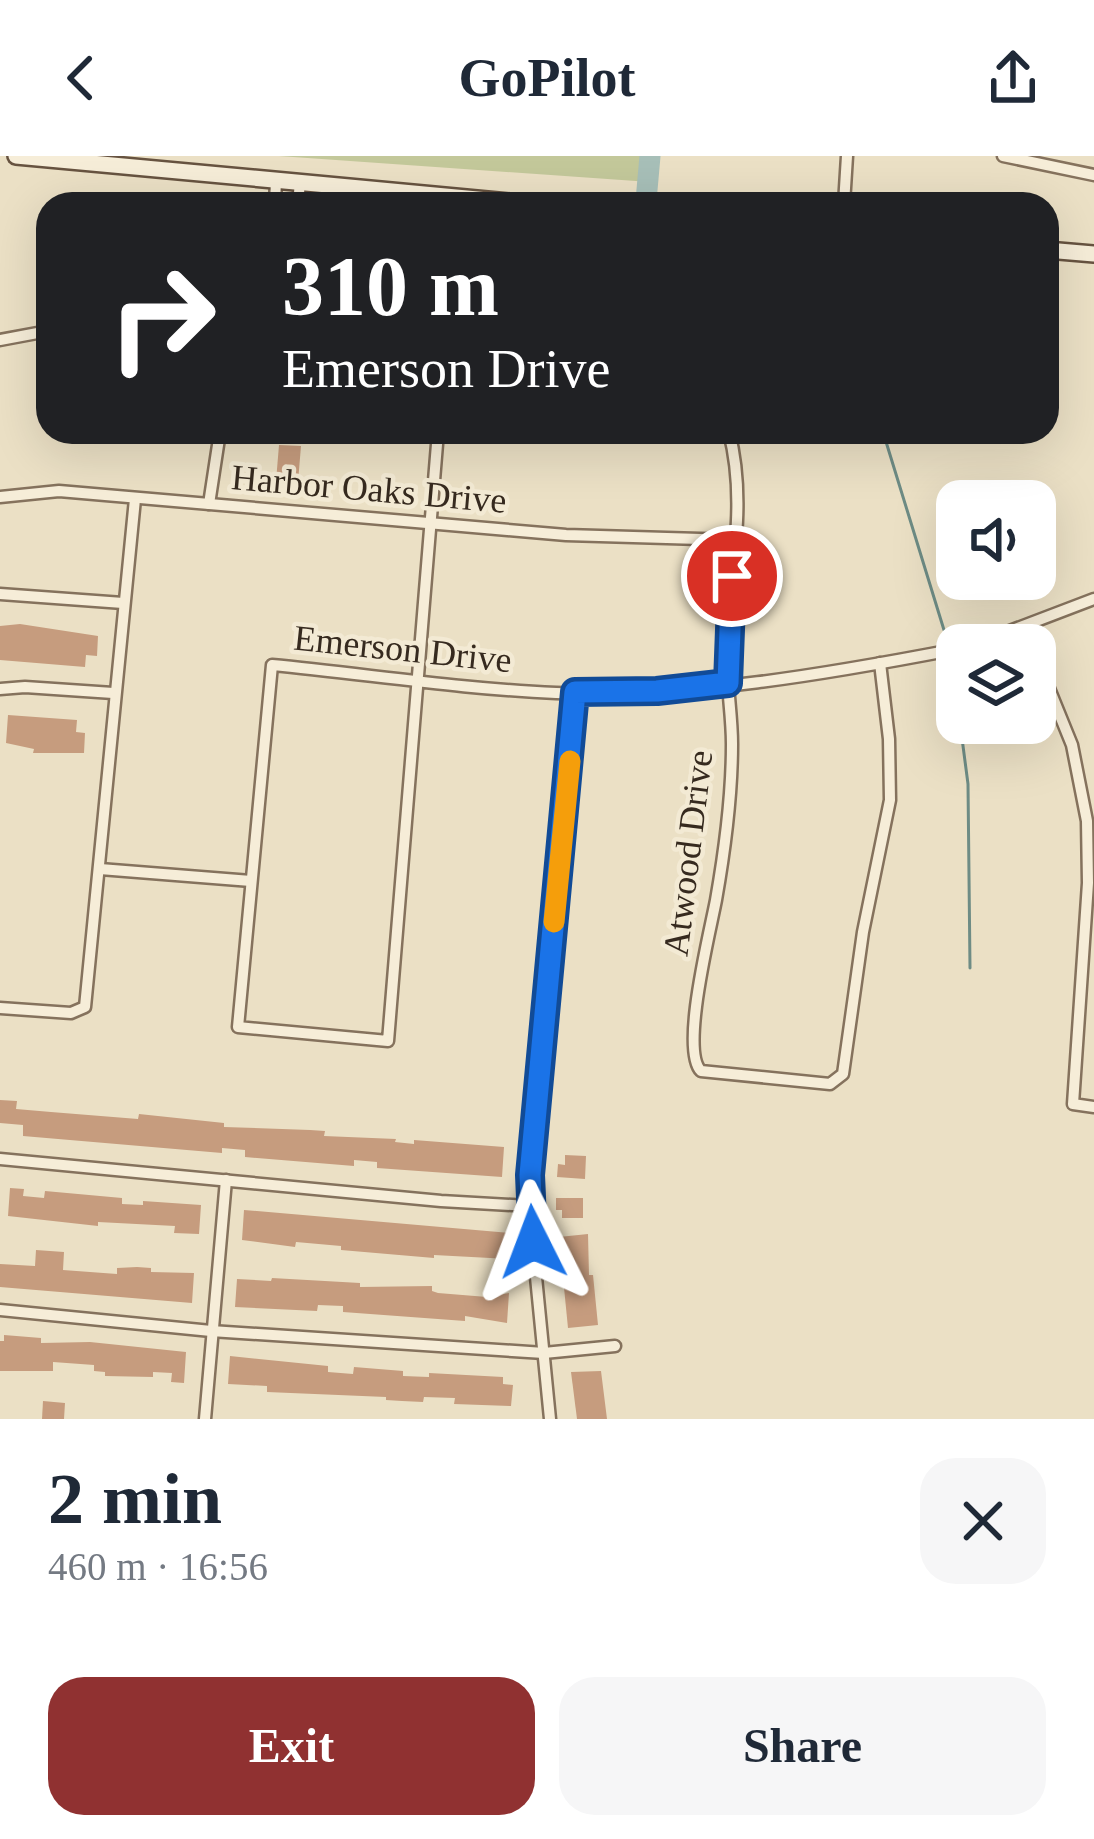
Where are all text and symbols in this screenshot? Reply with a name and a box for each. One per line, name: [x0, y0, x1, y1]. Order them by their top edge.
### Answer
icon: back: [48, 45, 114, 111]
icon: share: [980, 45, 1046, 111]
text: GoPilot: [459, 48, 635, 108]
icon: right: [84, 240, 240, 396]
text: 310 m: [282, 240, 499, 333]
text: Emerson Drive: [282, 339, 610, 399]
street label: Harbor Oaks Drive: [230, 457, 508, 521]
map controls: [936, 480, 1056, 744]
button: sound: [936, 480, 1056, 600]
pin: [681, 525, 783, 627]
icon: arrive: [699, 543, 765, 609]
street label: Emerson Drive: [292, 618, 514, 680]
button: layers: [936, 624, 1056, 744]
street label: Atwood Drive: [656, 748, 720, 958]
position arrow: [470, 1179, 596, 1305]
button: close: [920, 1458, 1046, 1584]
text: 2 min: [48, 1459, 222, 1539]
text: 460 m · 16:56: [48, 1545, 268, 1588]
button: Exit: [48, 1677, 535, 1815]
button: Share: [559, 1677, 1046, 1815]

